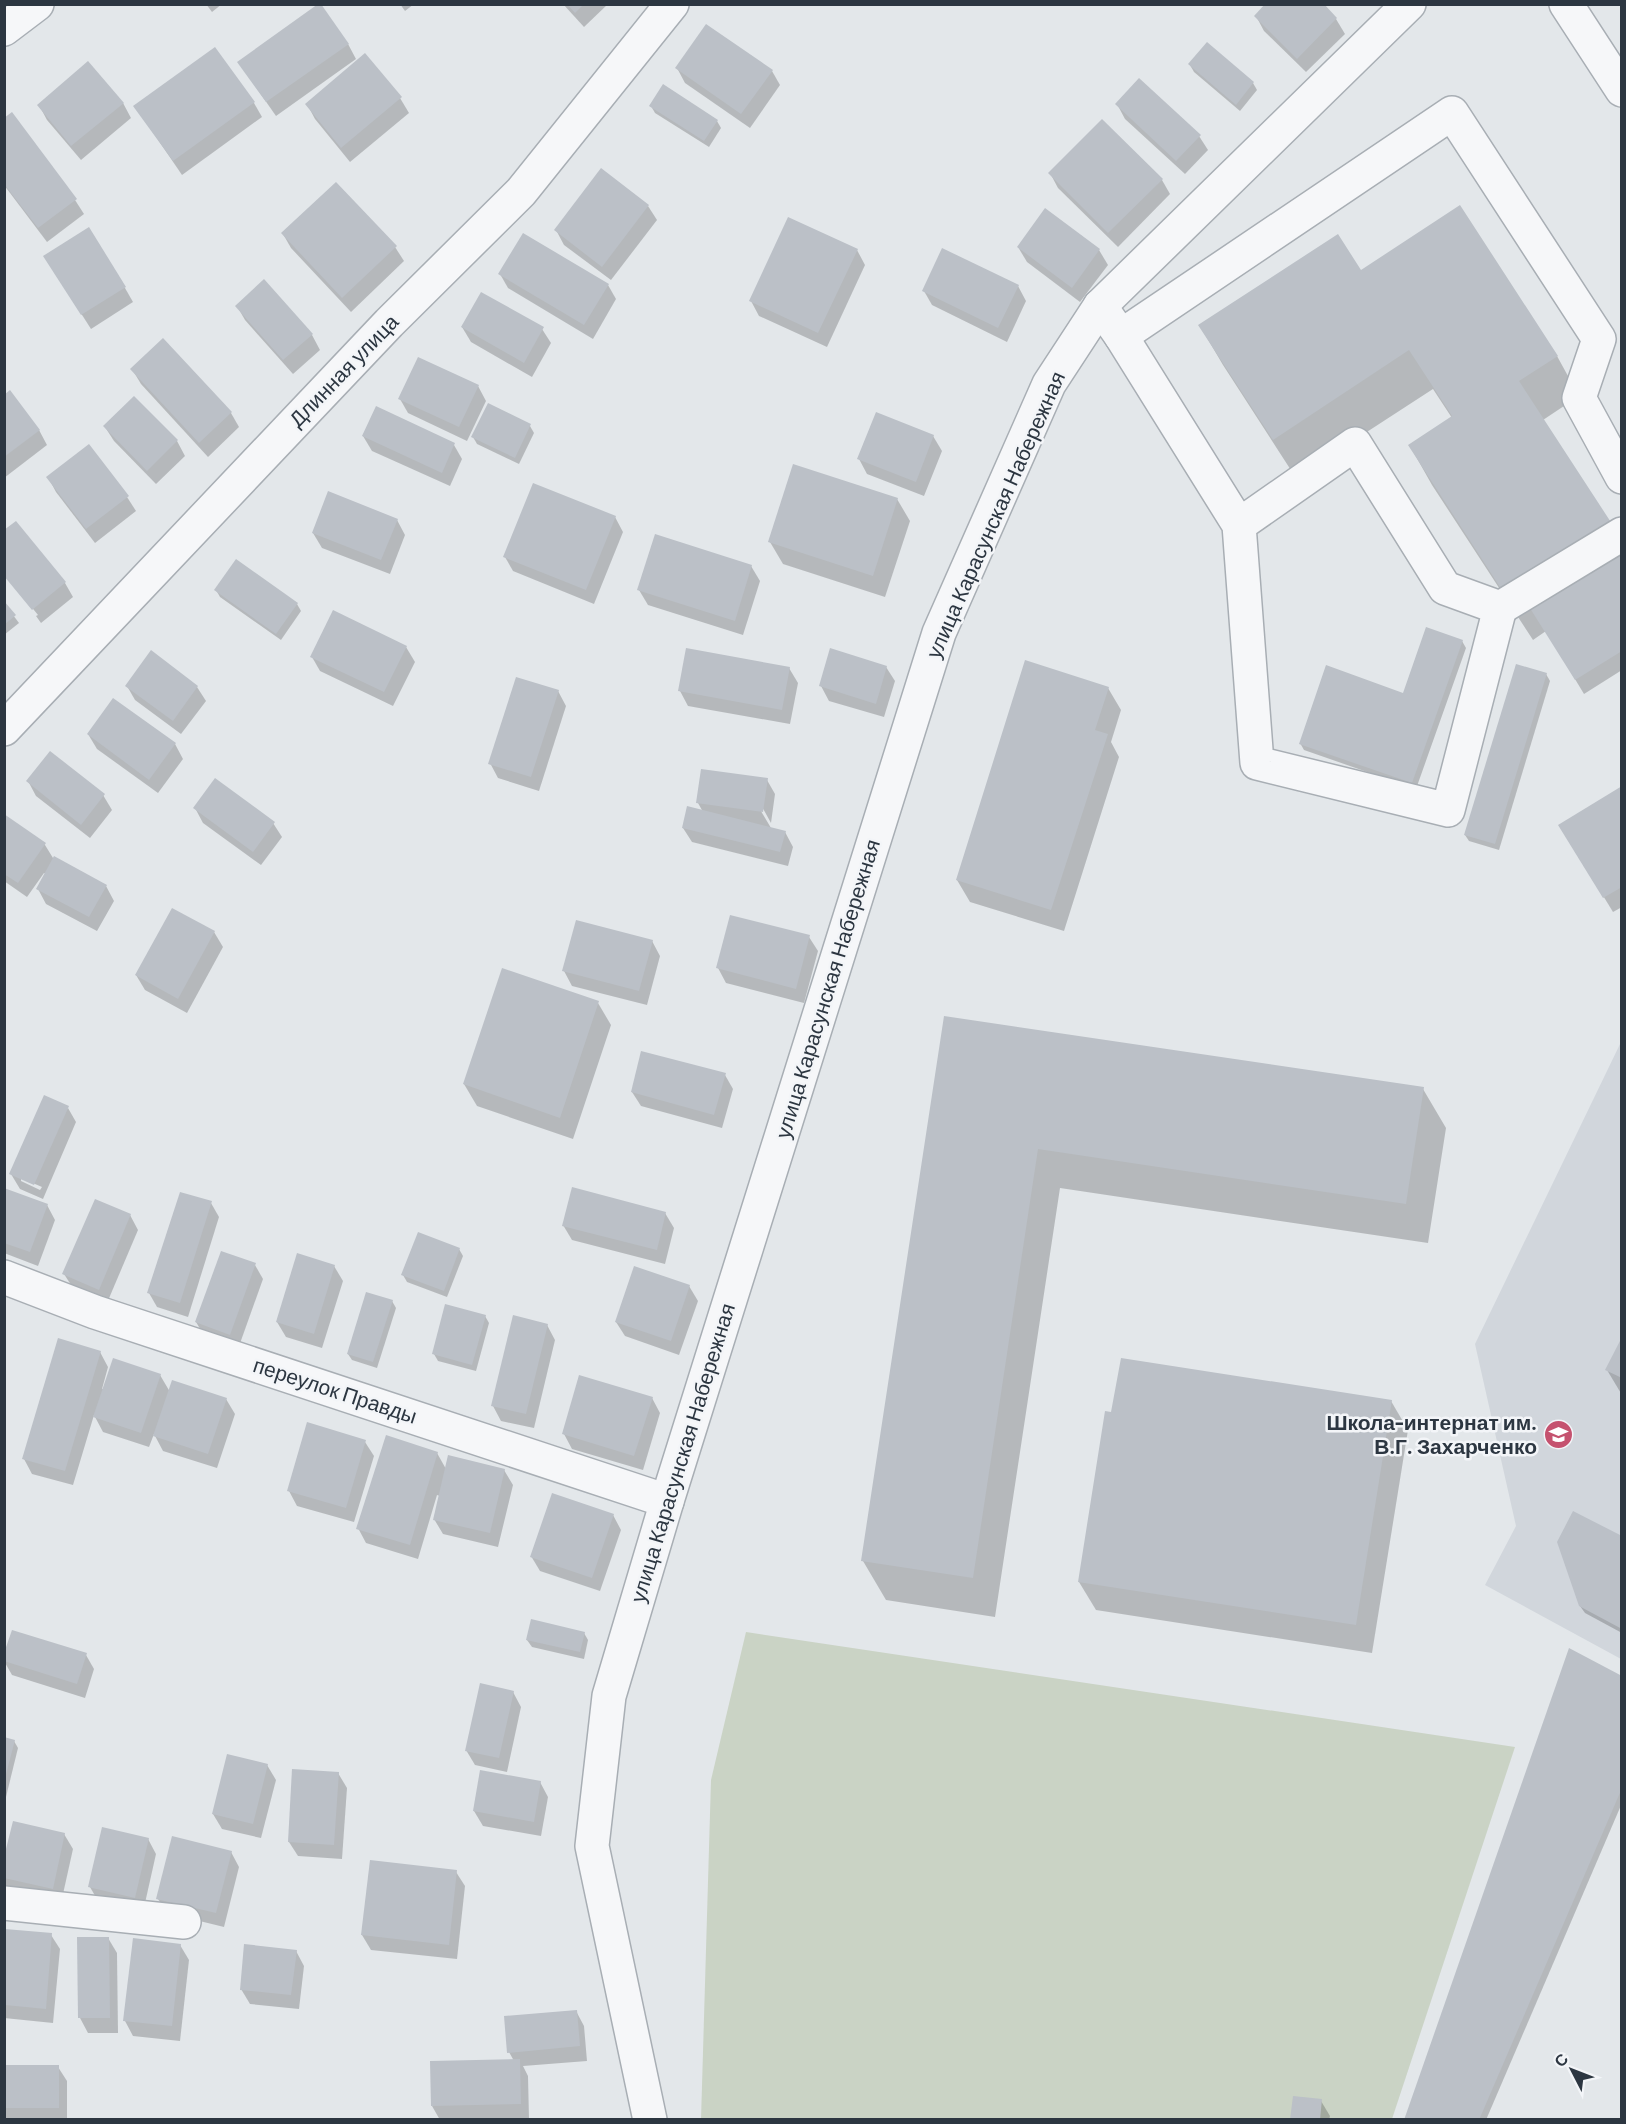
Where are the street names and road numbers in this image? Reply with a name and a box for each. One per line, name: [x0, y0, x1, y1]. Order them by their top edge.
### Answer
street label: Длинная улица: [283, 308, 403, 431]
street label: улица Карасунская Набережная: [920, 367, 1069, 662]
street label: улица Карасунская Набережная: [769, 836, 884, 1141]
street label: улица Карасунская Набережная: [624, 1300, 739, 1605]
street label: переулок Правды: [251, 1351, 420, 1428]

